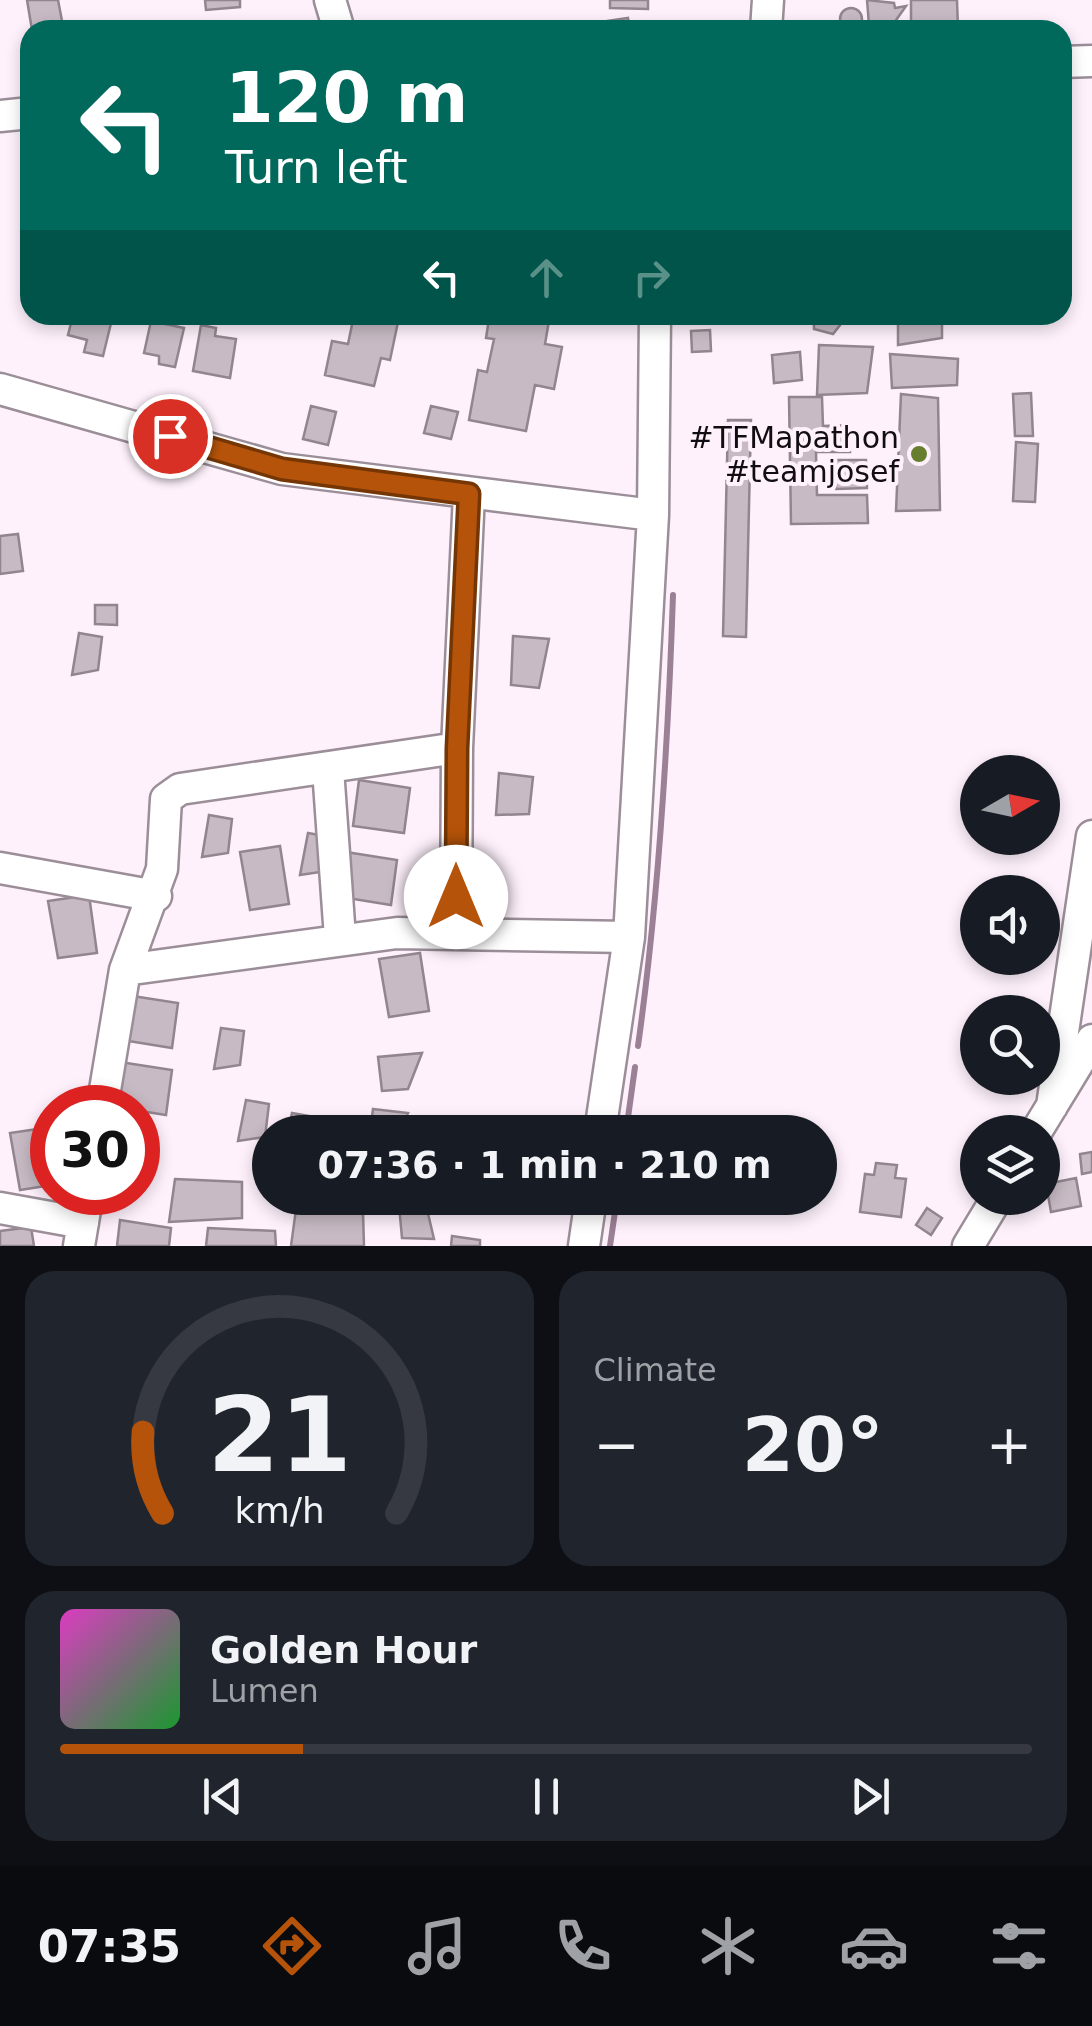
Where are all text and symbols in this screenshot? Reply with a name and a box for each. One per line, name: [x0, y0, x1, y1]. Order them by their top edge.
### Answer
text: 120 m: [225, 57, 468, 139]
icon: left: [60, 60, 190, 190]
text: Turn left: [225, 141, 408, 194]
icon: left: [414, 250, 469, 305]
icon: ahead: [519, 250, 574, 305]
icon: right: [624, 250, 679, 305]
pin: [128, 394, 213, 479]
icon: arrive: [143, 409, 198, 464]
place label: #TFMapathon #teamjosef: [688, 420, 900, 489]
marker: #TFMapathon #teamjosef: [908, 443, 930, 465]
north arrow: [960, 755, 1060, 855]
map controls: [960, 755, 1060, 1215]
position arrow: [404, 845, 508, 949]
button: sound: [960, 875, 1060, 975]
button: search: [960, 995, 1060, 1095]
speed limit sign: 30: [30, 1085, 160, 1215]
button: layers: [960, 1115, 1060, 1215]
text: 07:36 · 1 min · 210 m: [317, 1143, 772, 1187]
text: Climate: [594, 1351, 717, 1389]
text: 21: [207, 1374, 352, 1496]
text: 20°: [742, 1401, 884, 1489]
text: −: [594, 1413, 640, 1477]
text: +: [986, 1413, 1032, 1477]
text: km/h: [234, 1490, 324, 1531]
text: Golden Hour: [210, 1628, 477, 1672]
text: Lumen: [210, 1672, 319, 1710]
icon: previous: [195, 1769, 250, 1824]
icon: pause: [519, 1769, 574, 1824]
icon: next: [843, 1769, 898, 1824]
icon: directions: [257, 1911, 327, 1981]
icon: music: [402, 1911, 472, 1981]
icon: phone: [548, 1911, 618, 1981]
icon: climate: [693, 1911, 763, 1981]
icon: car: [839, 1911, 909, 1981]
icon: filters: [984, 1911, 1054, 1981]
text: 07:35: [38, 1920, 181, 1973]

